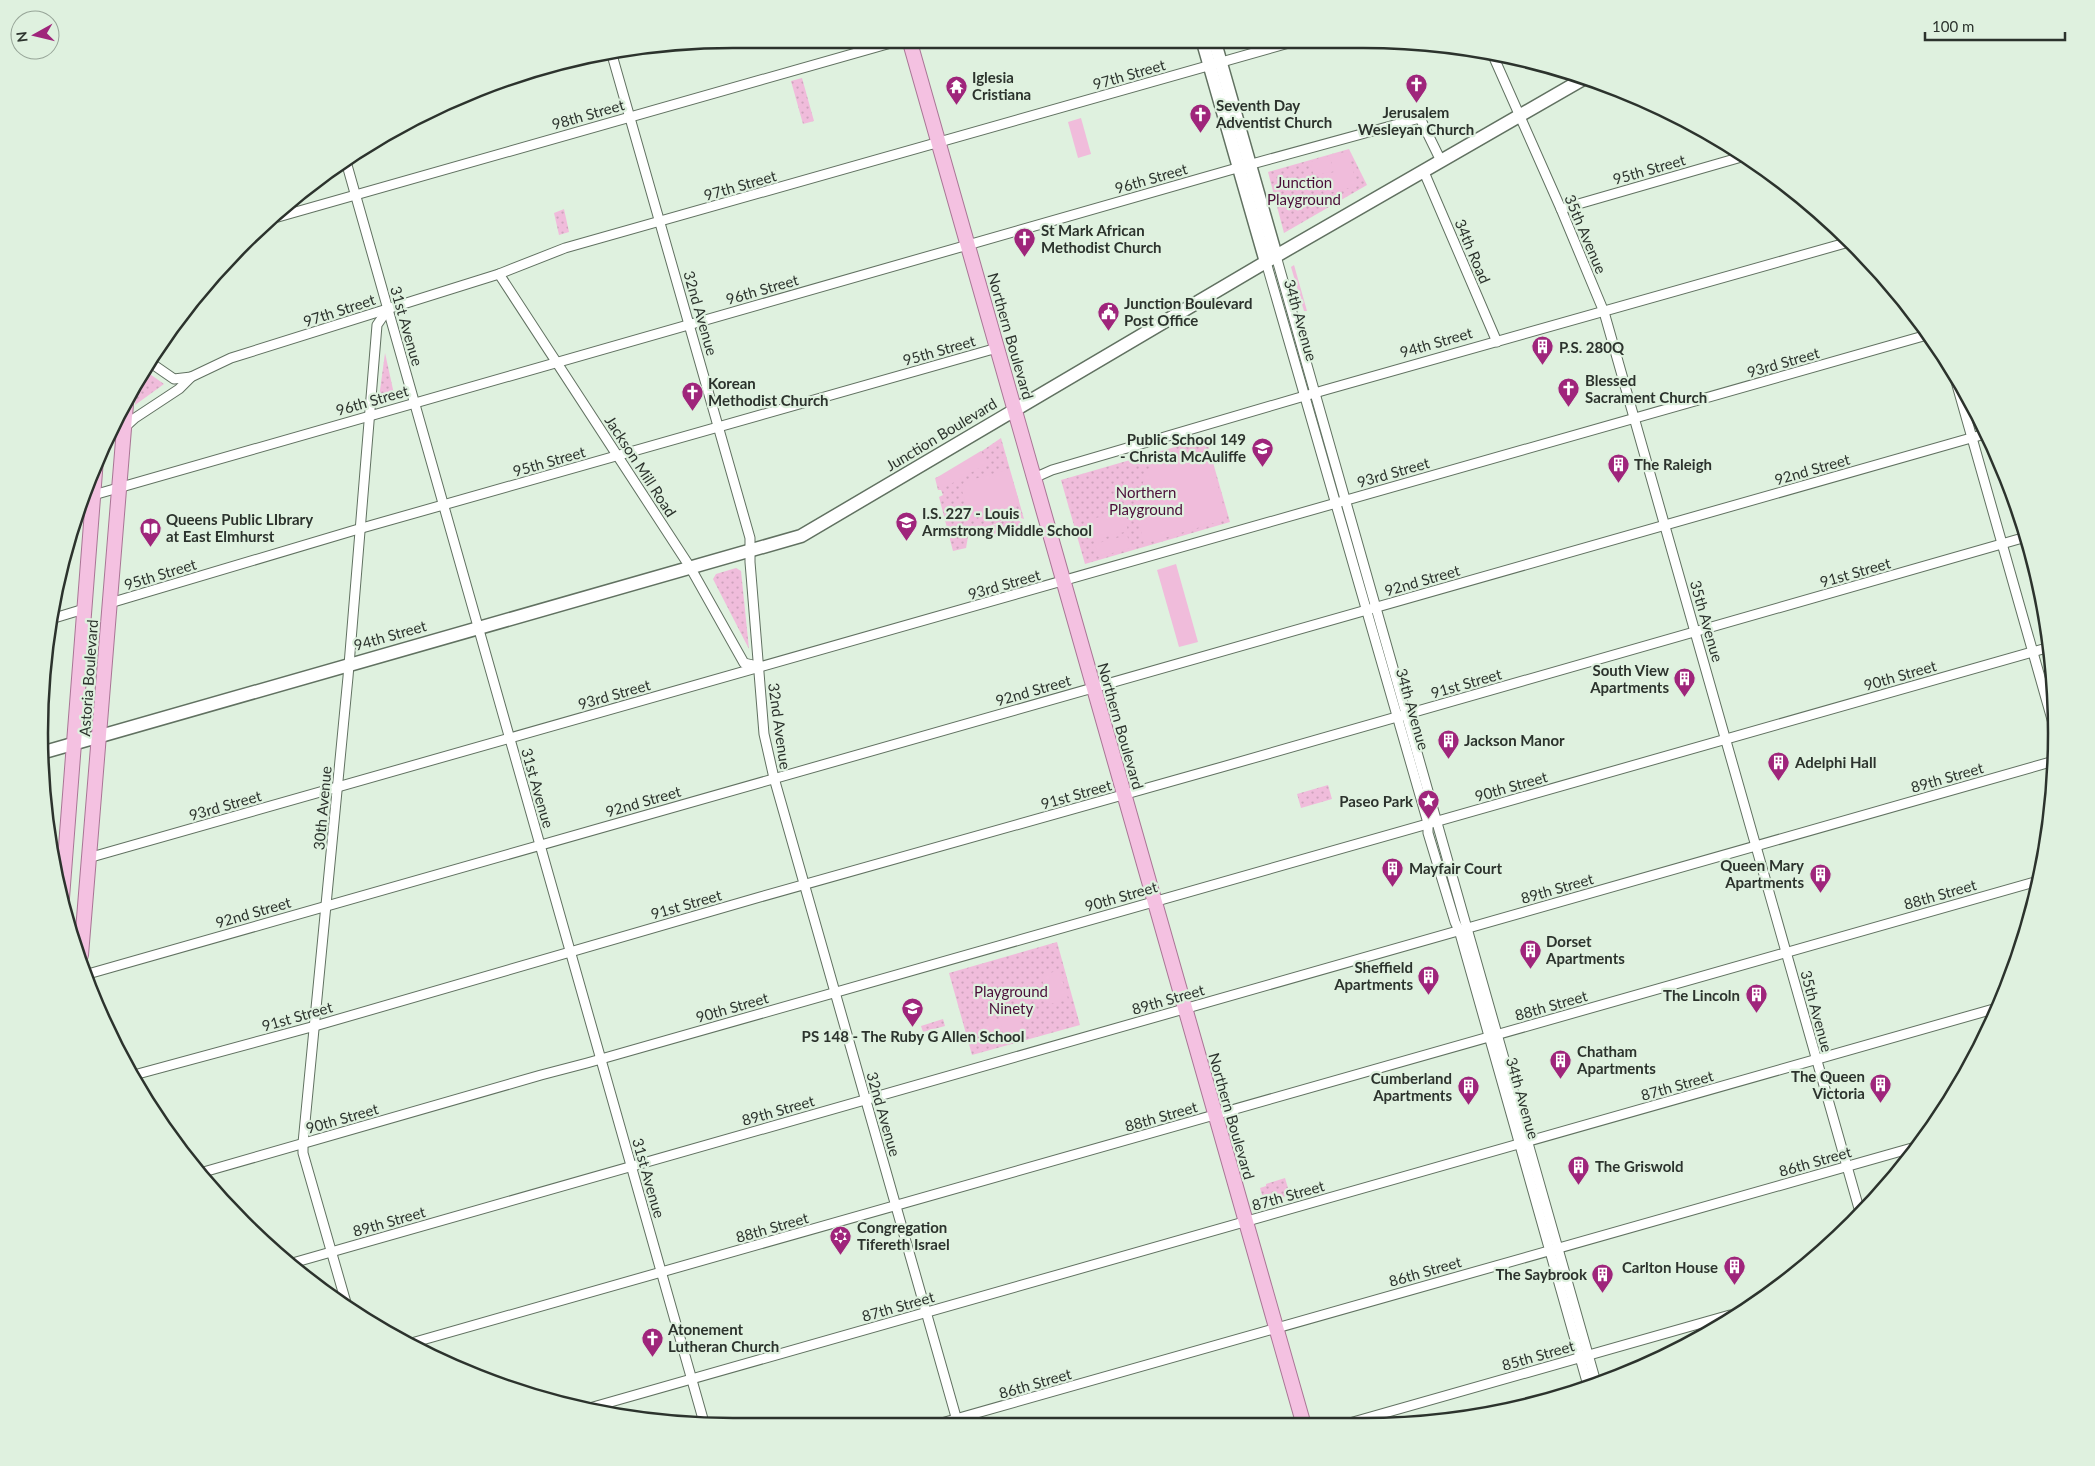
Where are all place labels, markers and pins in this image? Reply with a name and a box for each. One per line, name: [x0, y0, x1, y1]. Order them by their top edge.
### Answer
place label: Iglesia Cristiana: [972, 68, 1031, 103]
church icon: Jerusalem Wesleyan Church: [1404, 72, 1428, 103]
temple icon: Iglesia Cristiana: [944, 74, 968, 105]
place label: Seventh Day Adventist Church: [1215, 96, 1332, 131]
church icon: Seventh Day Adventist Church: [1188, 102, 1212, 133]
place label: Jerusalem Wesleyan Church: [1358, 103, 1474, 138]
place label: St Mark African Methodist Church: [1041, 221, 1162, 256]
church icon: St Mark African Methodist Church: [1013, 227, 1037, 258]
place label: Junction Boulevard Post Office: [1124, 294, 1252, 329]
public building icon: Junction Boulevard Post Office: [1096, 300, 1120, 331]
building icon: P.S. 280Q: [1531, 335, 1555, 366]
place label: P.S. 280Q: [1559, 338, 1625, 356]
place label: Blessed Sacrament Church: [1585, 371, 1707, 406]
place label: Korean Methodist Church: [708, 374, 829, 409]
church icon: Blessed Sacrament Church: [1557, 377, 1581, 408]
church icon: Korean Methodist Church: [680, 380, 704, 411]
place label: Public School 149 - Christa McAuliffe: [1120, 430, 1246, 465]
school or university icon: Public School 149 - Christa McAuliffe: [1250, 436, 1274, 467]
building icon: The Raleigh: [1606, 452, 1630, 483]
place label: The Raleigh: [1634, 455, 1712, 473]
place label: I.S. 227 - Louis Armstrong Middle School: [921, 504, 1092, 539]
place label: Queens Public LIbrary at East Elmhurst: [166, 510, 313, 545]
school or university icon: I.S. 227 - Louis Armstrong Middle School: [894, 510, 918, 541]
library icon: Queens Public LIbrary at East Elmhurst: [138, 516, 162, 547]
place label: South View Apartments: [1589, 661, 1669, 696]
building icon: South View Apartments: [1673, 667, 1697, 698]
building icon: Jackson Manor: [1436, 728, 1460, 759]
place label: Jackson Manor: [1464, 731, 1565, 749]
building icon: Adelphi Hall: [1767, 750, 1791, 781]
place label: Adelphi Hall: [1794, 753, 1876, 771]
place icon: Paseo Park: [1417, 789, 1441, 820]
place label: Paseo Park: [1339, 792, 1414, 810]
building icon: Mayfair Court: [1381, 856, 1405, 887]
place label: Queen Mary Apartments: [1720, 856, 1804, 891]
place label: Mayfair Court: [1409, 859, 1502, 877]
building icon: Queen Mary Apartments: [1808, 862, 1832, 893]
place label: Dorset Apartments: [1545, 932, 1625, 967]
building icon: Dorset Apartments: [1518, 938, 1542, 969]
place label: Sheffield Apartments: [1333, 958, 1413, 993]
building icon: Sheffield Apartments: [1417, 964, 1441, 995]
building icon: The Lincoln: [1744, 983, 1768, 1014]
place label: The Lincoln: [1663, 986, 1740, 1004]
school or university icon: PS 148 - The Ruby G Allen School: [901, 996, 925, 1027]
place label: PS 148 - The Ruby G Allen School: [802, 1027, 1024, 1045]
place label: Chatham Apartments: [1576, 1042, 1656, 1077]
building icon: Chatham Apartments: [1549, 1048, 1573, 1079]
place label: The Queen Victoria: [1791, 1067, 1865, 1102]
place label: Cumberland Apartments: [1371, 1069, 1452, 1104]
building icon: The Queen Victoria: [1869, 1073, 1893, 1104]
building icon: Cumberland Apartments: [1456, 1075, 1480, 1106]
building icon: The Griswold: [1567, 1154, 1591, 1185]
place label: The Griswold: [1595, 1157, 1684, 1175]
place label: Congregation Tifereth Israel: [857, 1218, 950, 1253]
synagogue icon: Congregation Tifereth Israel: [829, 1224, 853, 1255]
building icon: Carlton House: [1722, 1255, 1746, 1286]
place label: Carlton House: [1622, 1258, 1718, 1276]
building icon: The Saybrook: [1591, 1262, 1615, 1293]
place label: The Saybrook: [1495, 1265, 1588, 1283]
place label: Atonement Lutheran Church: [667, 1320, 779, 1355]
church icon: Atonement Lutheran Church: [640, 1326, 664, 1357]

